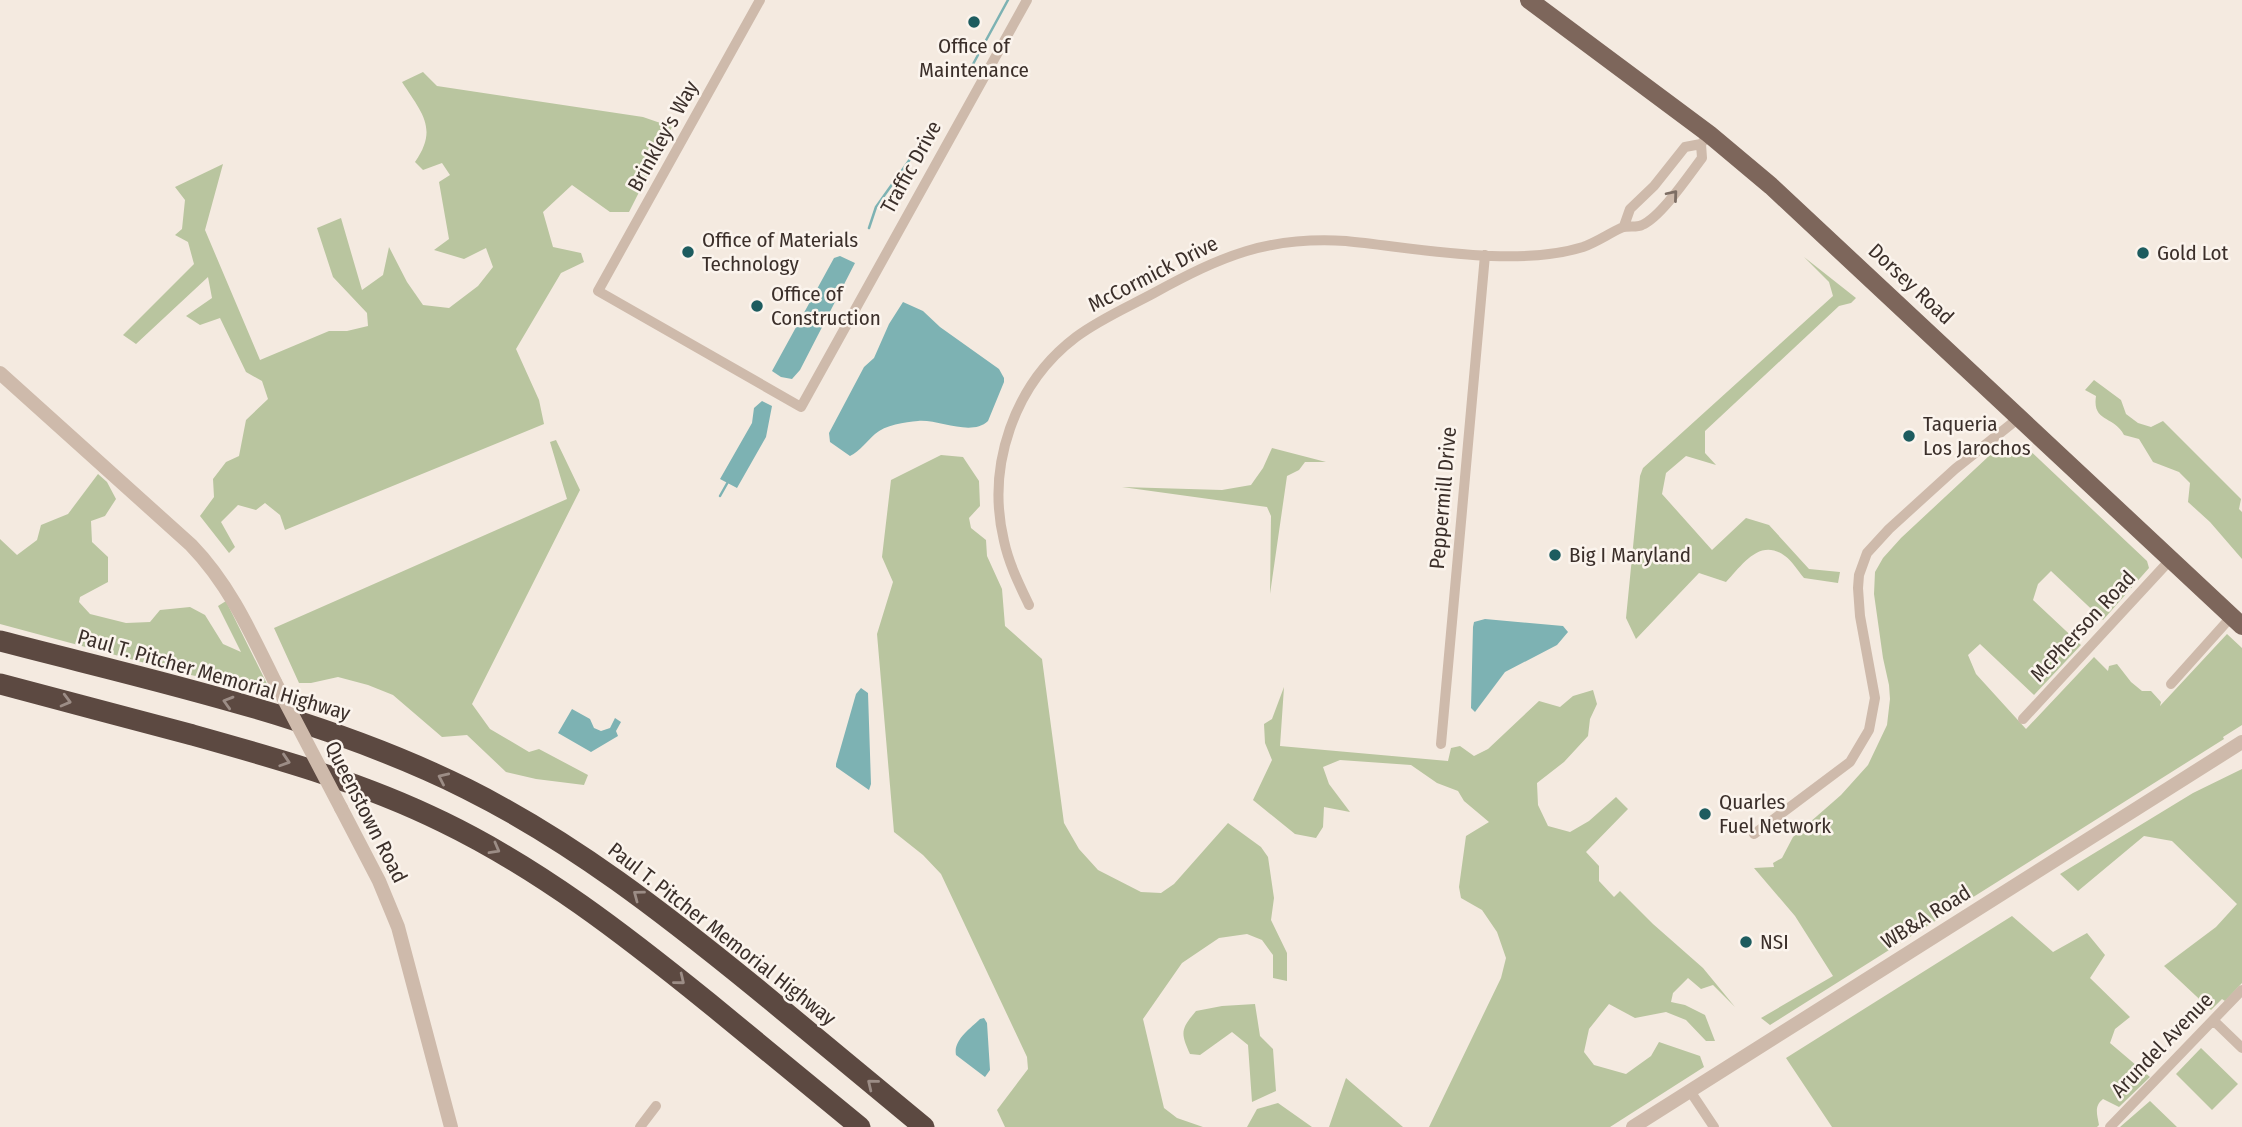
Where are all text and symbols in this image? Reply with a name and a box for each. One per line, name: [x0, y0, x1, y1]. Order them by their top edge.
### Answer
marker: Office of Maintenance: [966, 14, 982, 30]
place label: Office of Maintenance: [919, 33, 1029, 83]
street label: Brinkley's Way: [622, 76, 704, 196]
street label: Traffic Drive: [875, 116, 947, 218]
one-way arrow: [1665, 190, 1677, 203]
place label: Office of Materials Technology: [702, 227, 858, 277]
street label: McCormick Drive: [1084, 230, 1222, 318]
street label: Dorsey Road: [1863, 238, 1959, 330]
place label: Gold Lot: [2157, 240, 2229, 266]
marker: Office of Materials Technology: [680, 244, 696, 260]
marker: Gold Lot: [2135, 245, 2151, 261]
place label: Office of Construction: [771, 281, 881, 331]
marker: Office of Construction: [749, 298, 765, 314]
place label: Taqueria Los Jarochos: [1923, 411, 2031, 461]
street label: Peppermill Drive: [1424, 426, 1462, 570]
marker: Taqueria Los Jarochos: [1901, 428, 1917, 444]
place label: Big I Maryland: [1569, 542, 1691, 568]
marker: Big I Maryland: [1547, 547, 1563, 563]
street label: McPherson Road: [2025, 565, 2141, 687]
street label: Paul T. Pitcher Memorial Highway: [75, 624, 354, 727]
one-way arrow: [60, 693, 72, 707]
one-way arrow: [222, 696, 234, 710]
street label: Queenstown Road: [319, 737, 413, 887]
one-way arrow: [279, 753, 291, 768]
one-way arrow: [438, 772, 450, 786]
place label: Quarles Fuel Network: [1719, 789, 1831, 839]
marker: Quarles Fuel Network: [1697, 806, 1713, 822]
street label: Paul T. Pitcher Memorial Highway: [603, 837, 842, 1032]
one-way arrow: [487, 841, 500, 854]
street label: WB&A Road: [1876, 879, 1976, 955]
one-way arrow: [633, 890, 645, 903]
place label: NSI: [1760, 929, 1789, 955]
marker: NSI: [1738, 934, 1754, 950]
one-way arrow: [672, 972, 685, 984]
street label: Arundel Avenue: [2106, 987, 2218, 1103]
one-way arrow: [867, 1079, 879, 1092]

